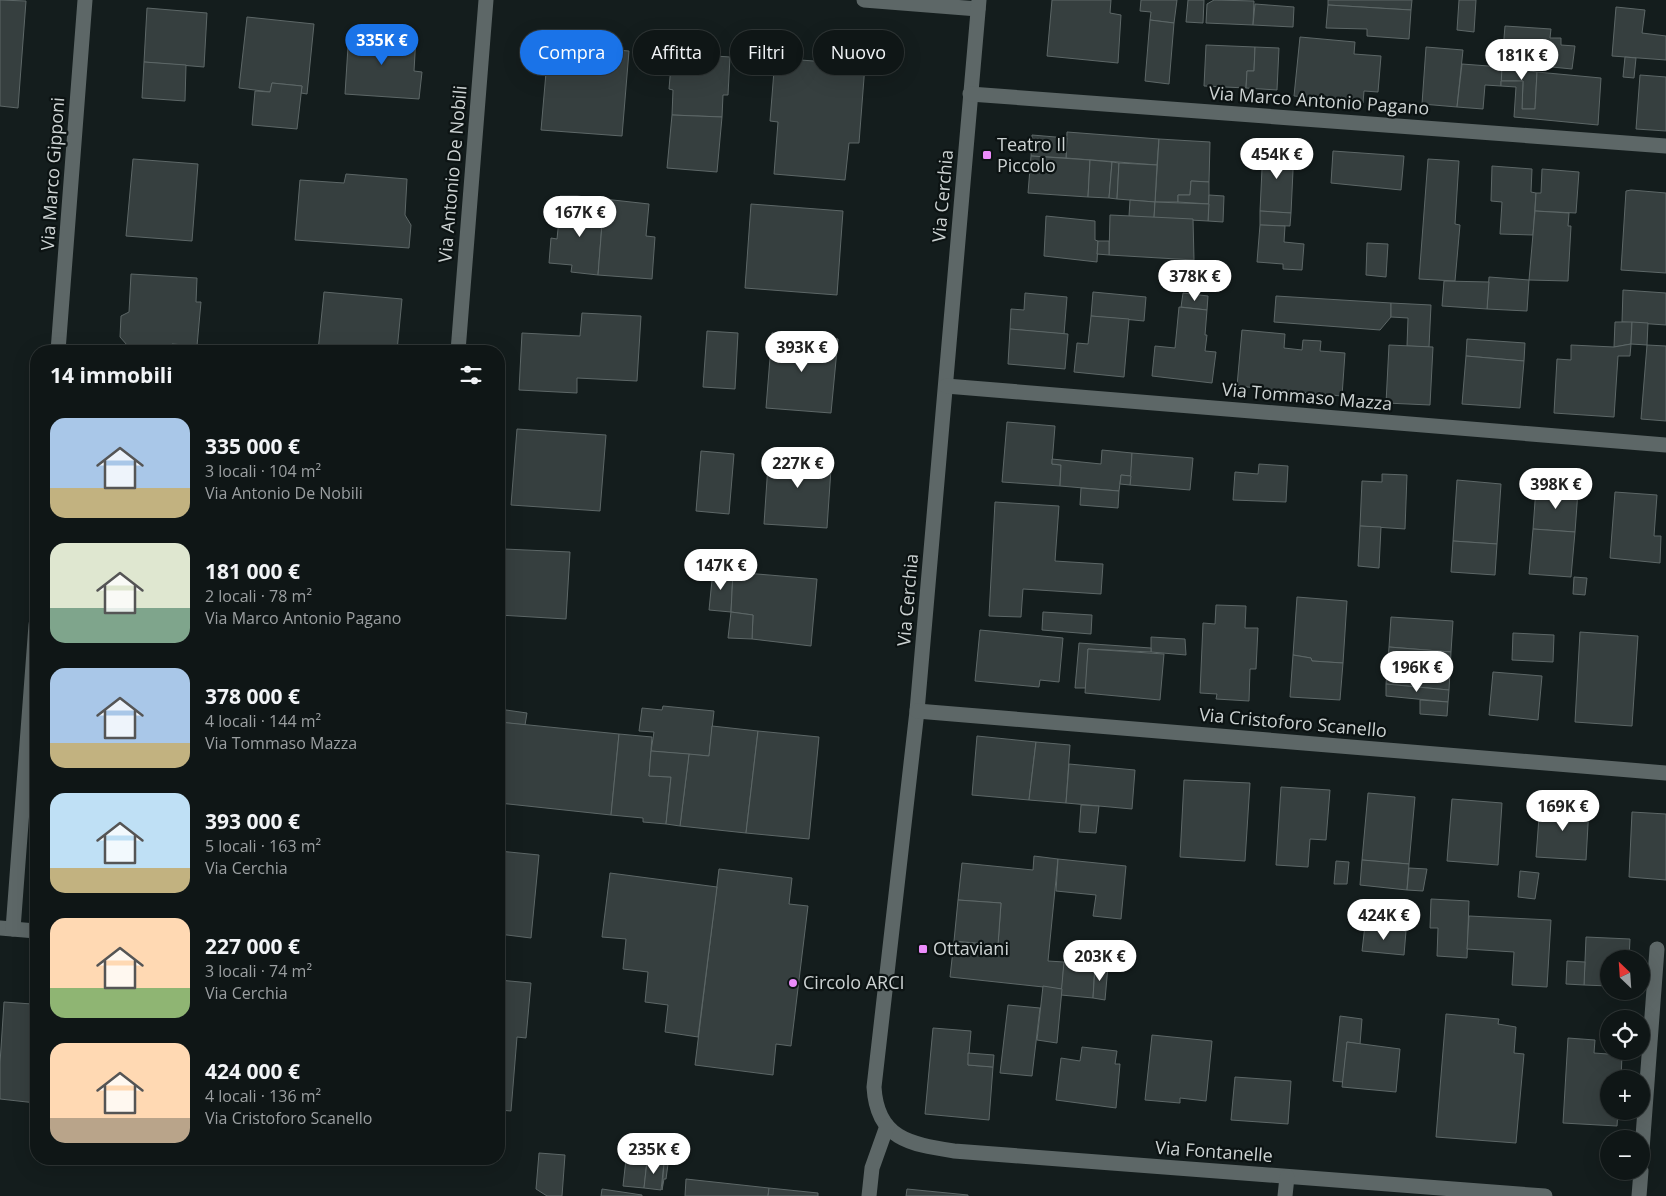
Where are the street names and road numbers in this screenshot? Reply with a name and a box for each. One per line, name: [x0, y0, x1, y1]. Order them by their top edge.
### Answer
street label: Via Marco Antonio Pagano: [1208, 80, 1430, 120]
street label: Via Antonio De Nobili: [432, 84, 472, 263]
street label: Via Marco Gipponi: [35, 96, 69, 251]
street label: Via Cerchia: [926, 149, 958, 243]
street label: Via Tommaso Mazza: [1221, 377, 1393, 415]
street label: Via Cerchia: [891, 553, 923, 647]
street label: Via Cristoforo Scanello: [1198, 702, 1388, 742]
street label: Via Fontanelle: [1154, 1135, 1274, 1167]

